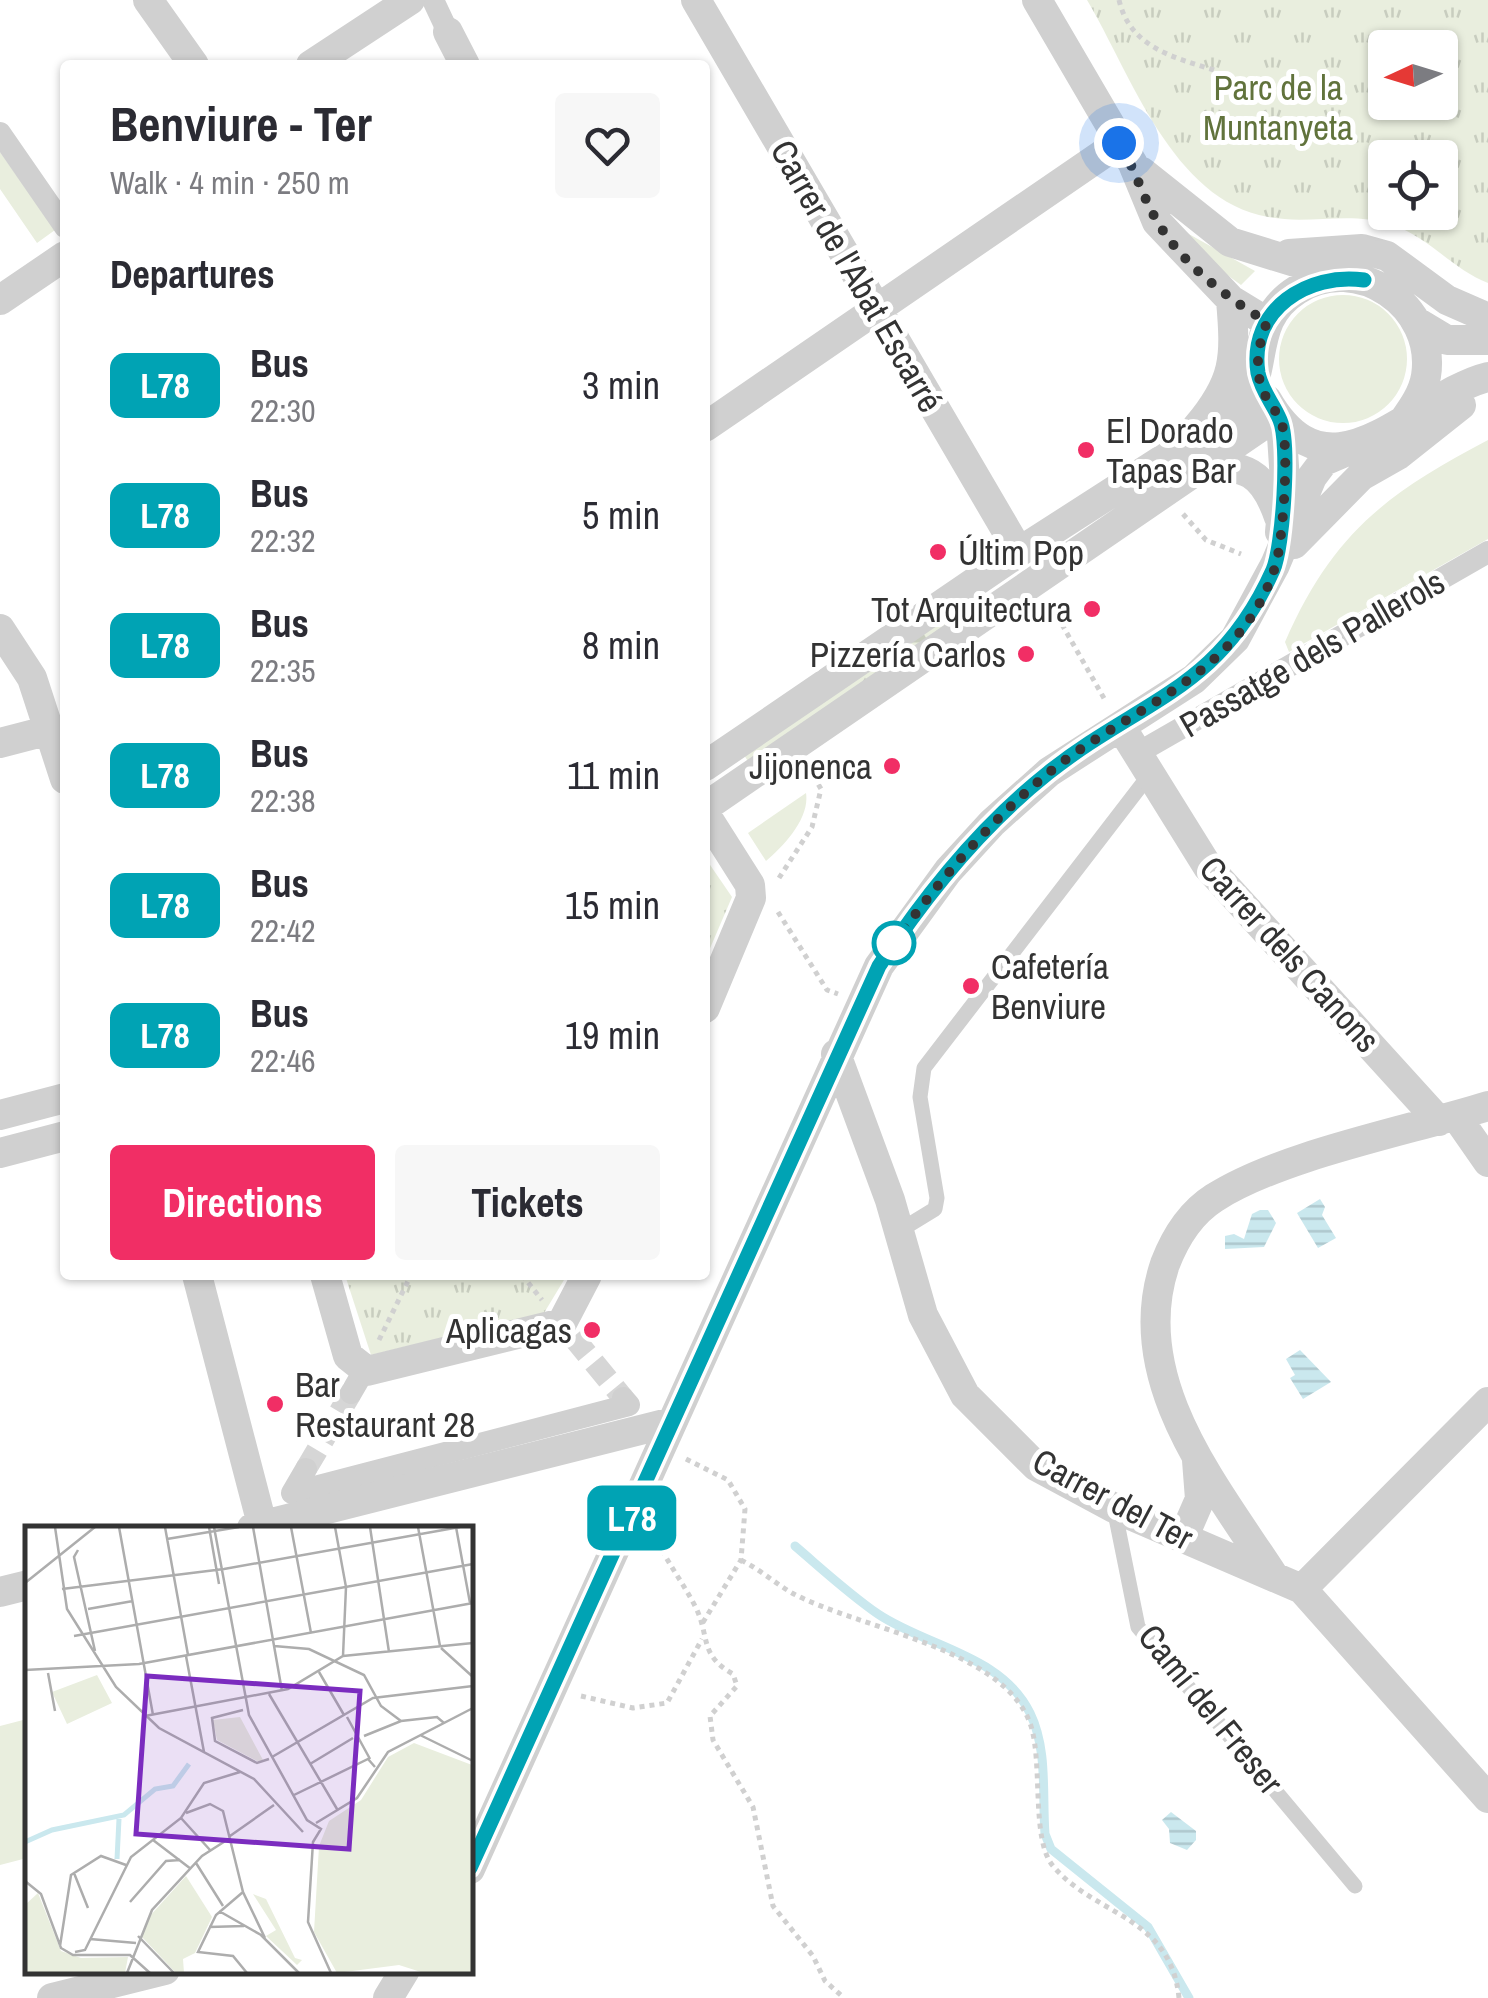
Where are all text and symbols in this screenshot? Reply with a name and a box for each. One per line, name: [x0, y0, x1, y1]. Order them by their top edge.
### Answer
north arrow: [1368, 30, 1458, 120]
map controls: [1368, 30, 1458, 230]
park label: Parc de la Muntanyeta: [1203, 64, 1353, 151]
text: Benviure - Ter: [110, 91, 372, 156]
button: heart: [555, 93, 660, 198]
your location: [1094, 118, 1144, 168]
street label: Carrer de l'Abat Escarré: [760, 131, 954, 421]
button: locate: [1368, 140, 1458, 230]
text: Walk · 4 min · 250 m: [110, 161, 350, 204]
text: Departures: [110, 249, 275, 300]
text: Bus: [250, 338, 309, 389]
text: 3 min: [582, 360, 660, 411]
text: L78: [140, 362, 190, 409]
text: 22:30: [250, 389, 316, 432]
place label: El Dorado Tapas Bar: [1106, 407, 1236, 494]
marker: El Dorado Tapas Bar: [1075, 439, 1097, 461]
text: Bus: [250, 468, 309, 519]
text: 5 min: [582, 490, 660, 541]
text: L78: [140, 492, 190, 539]
text: 22:32: [250, 519, 316, 562]
place label: Últim Pop: [958, 529, 1084, 576]
marker: Últim Pop: [927, 541, 949, 563]
street label: Passatge dels Pallerols: [1171, 558, 1453, 748]
place label: Tot Arquitectura: [871, 586, 1072, 633]
text: Bus: [250, 598, 309, 649]
marker: Tot Arquitectura: [1081, 598, 1103, 620]
text: 8 min: [582, 620, 660, 671]
text: L78: [140, 622, 190, 669]
place label: Pizzería Carlos: [810, 631, 1006, 678]
marker: Pizzería Carlos: [1015, 643, 1037, 665]
text: 22:35: [250, 649, 316, 692]
text: Bus: [250, 728, 309, 779]
place label: Jijonenca: [749, 743, 872, 790]
text: 11 min: [567, 750, 660, 801]
text: L78: [140, 752, 190, 799]
marker: Jijonenca: [881, 755, 903, 777]
text: 22:38: [250, 779, 316, 822]
street label: Carrer dels Canons: [1189, 846, 1391, 1062]
text: Bus: [250, 858, 309, 909]
text: 15 min: [565, 880, 660, 931]
text: L78: [140, 882, 190, 929]
text: 22:42: [250, 909, 316, 952]
unlabelled marker: [873, 922, 915, 964]
place label: Cafetería Benviure: [991, 943, 1109, 1030]
marker: Cafetería Benviure: [960, 975, 982, 997]
text: Bus: [250, 988, 309, 1039]
text: 19 min: [565, 1010, 660, 1061]
text: L78: [140, 1012, 190, 1059]
text: 22:46: [250, 1039, 316, 1082]
button: Directions: [110, 1145, 375, 1260]
button: Tickets: [395, 1145, 660, 1260]
place label: Aplicagas: [445, 1307, 572, 1354]
marker: Aplicagas: [581, 1319, 603, 1341]
place label: Bar Restaurant 28: [295, 1361, 475, 1448]
marker: Bar Restaurant 28: [264, 1393, 286, 1415]
street label: Carrer del Ter: [1025, 1437, 1202, 1561]
line badge: L78: [574, 1486, 690, 1550]
text: L78: [607, 1495, 657, 1542]
inset map: [25, 1526, 472, 1973]
street label: Camí del Freser: [1128, 1614, 1294, 1804]

